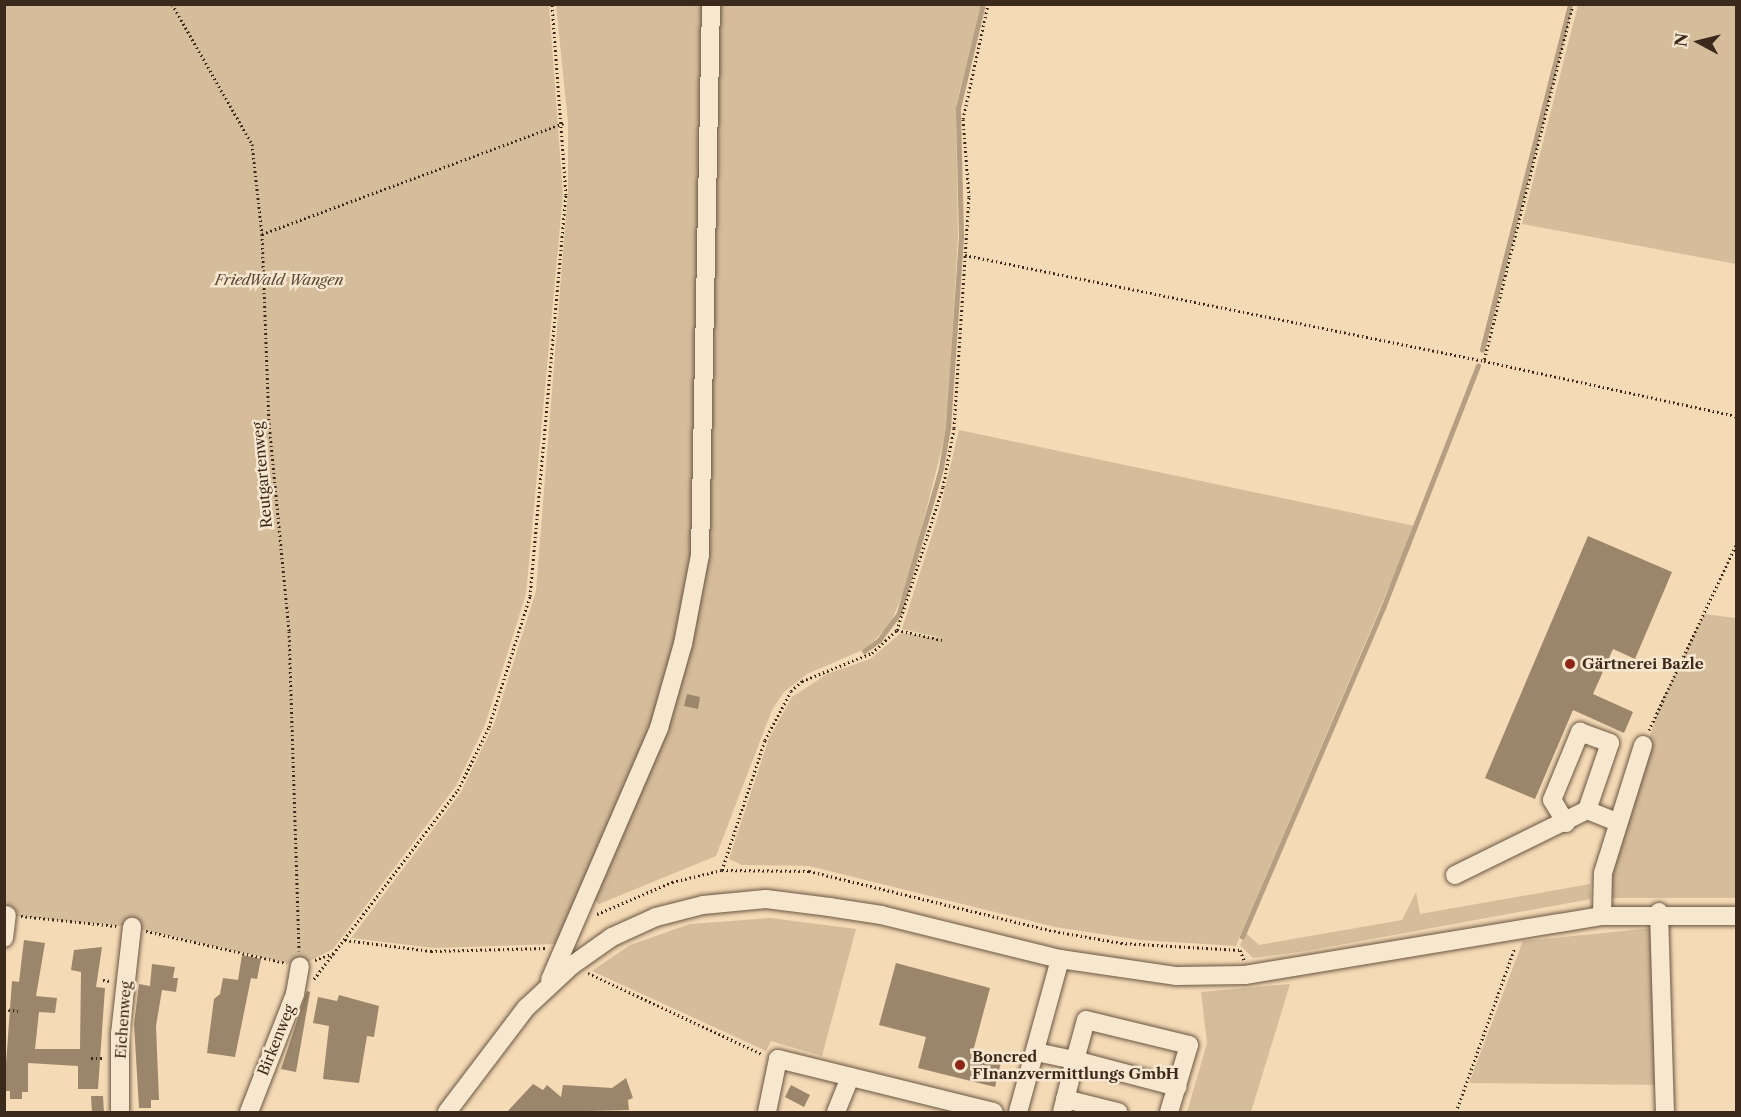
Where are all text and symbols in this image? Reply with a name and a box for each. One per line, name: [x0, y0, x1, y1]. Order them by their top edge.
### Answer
north arrow: [1669, 12, 1729, 72]
text: N: [1670, 32, 1692, 48]
park label: FriedWald Wangen: [214, 271, 344, 289]
street label: Reutgartenweg: [248, 421, 276, 529]
place label: Gärtnerei Bazle: [1582, 655, 1704, 673]
marker: Gärtnerei Bazle: [1563, 657, 1577, 671]
street label: Eichenweg: [111, 981, 135, 1059]
street label: Birkenweg: [254, 1002, 298, 1078]
place label: Boncred FInanzvermittlungs GmbH: [972, 1047, 1179, 1082]
marker: Boncred FInanzvermittlungs GmbH: [953, 1058, 967, 1072]

